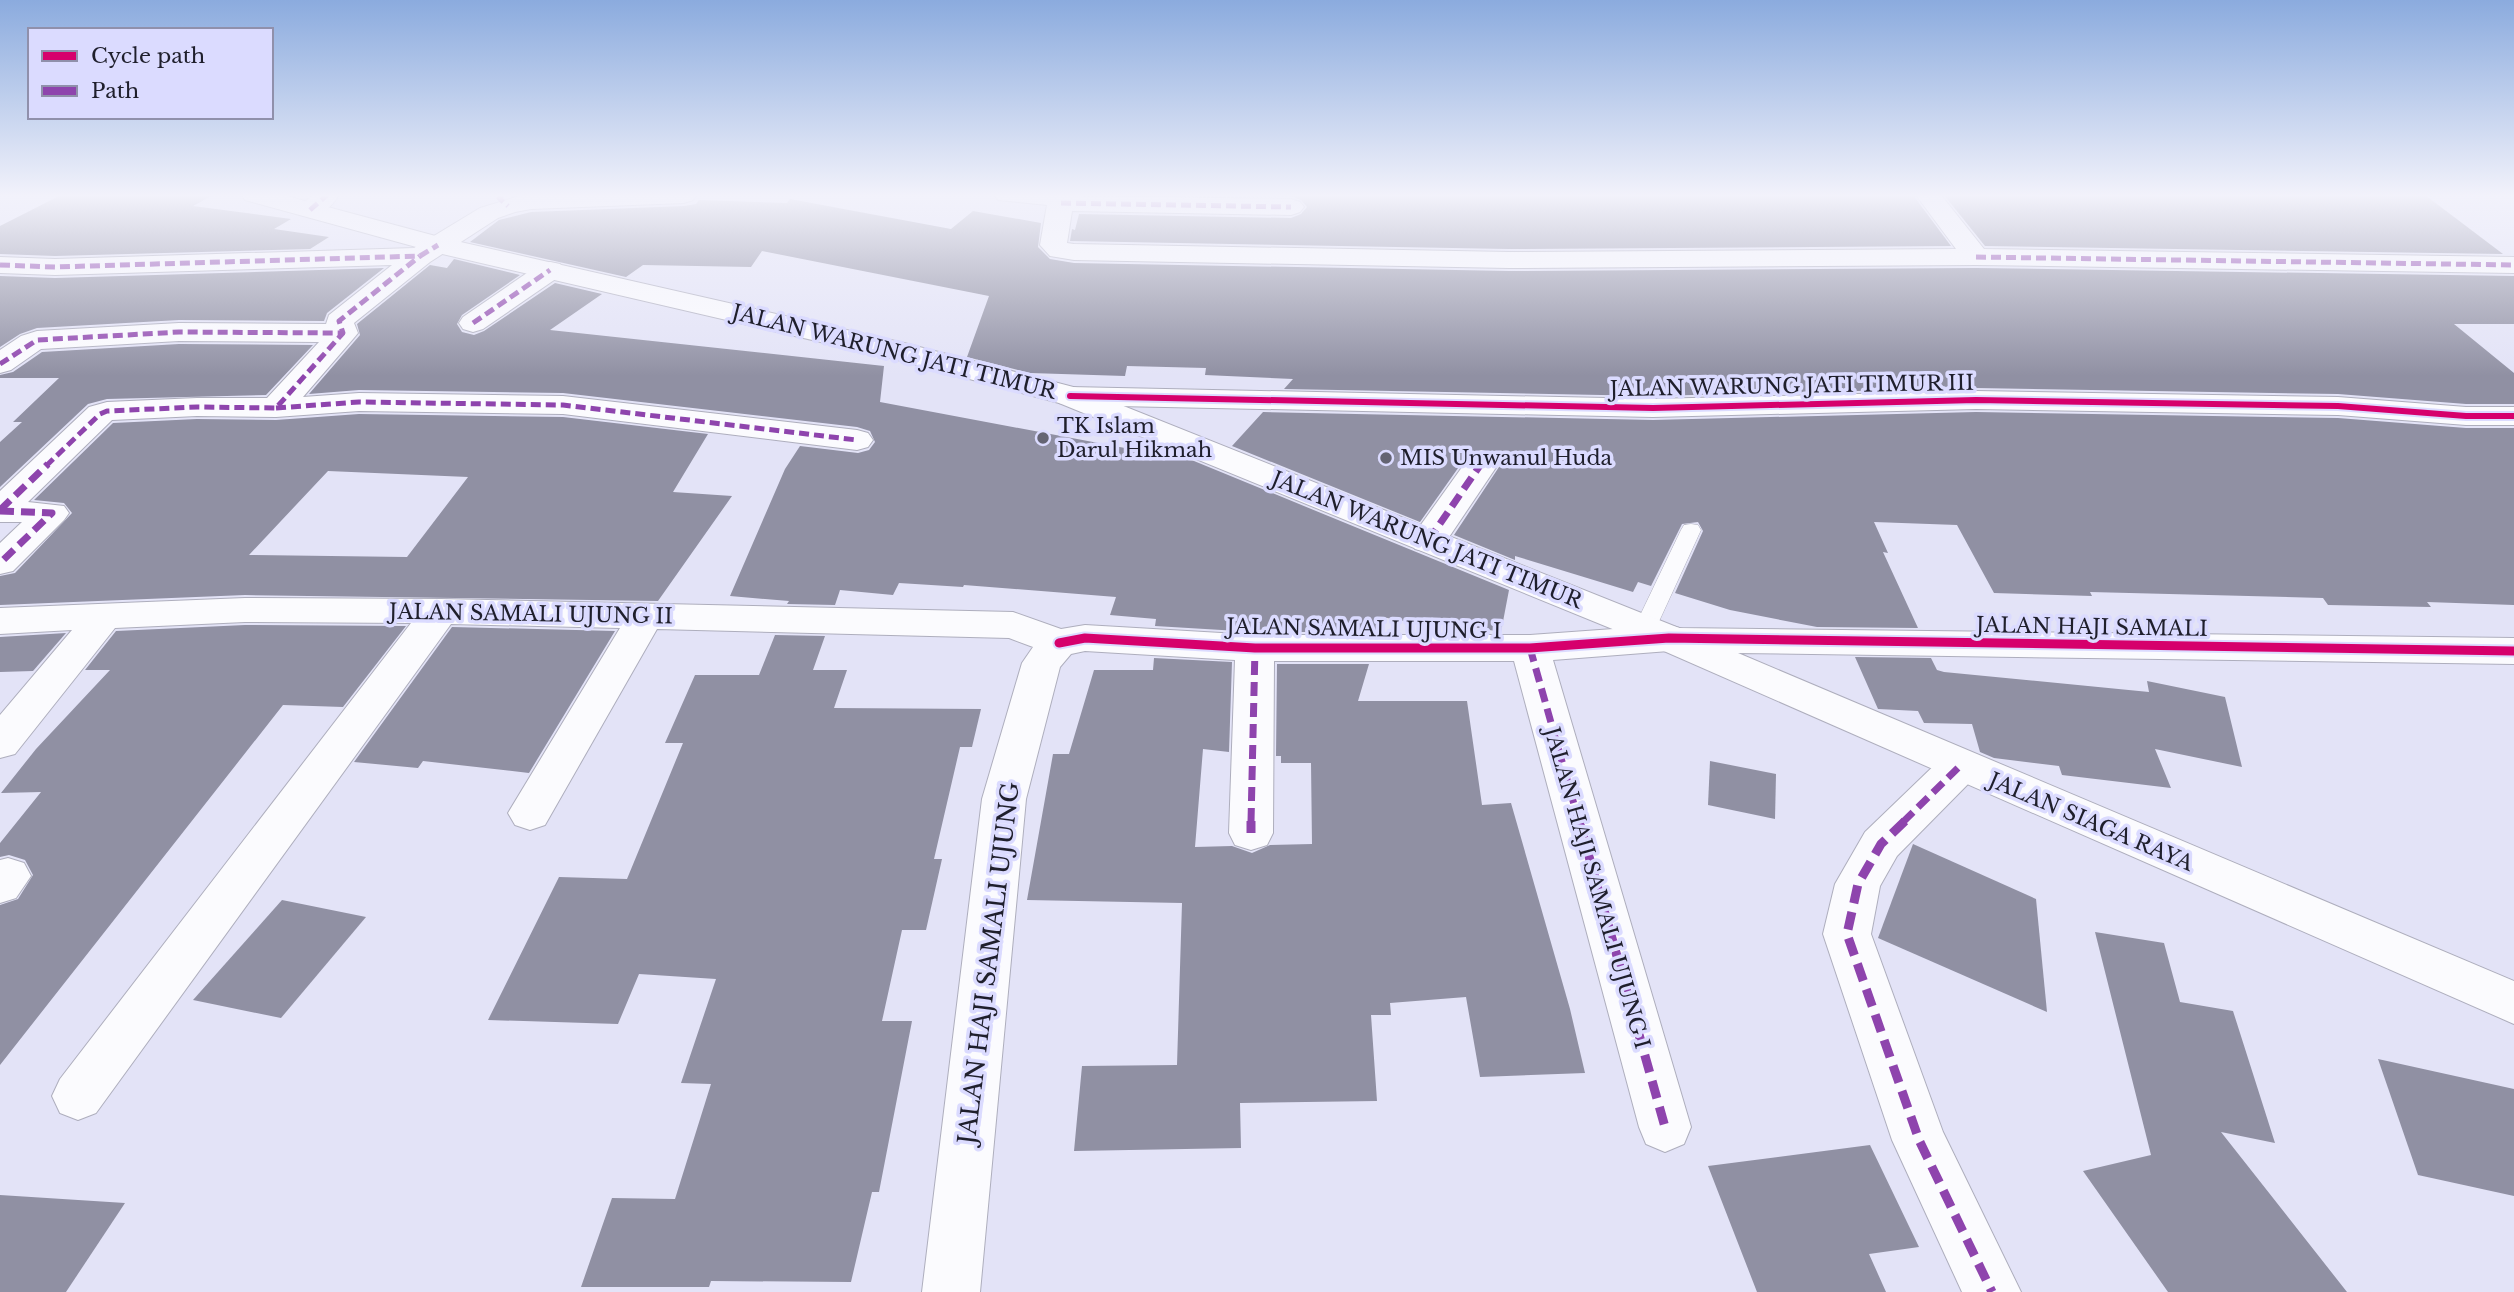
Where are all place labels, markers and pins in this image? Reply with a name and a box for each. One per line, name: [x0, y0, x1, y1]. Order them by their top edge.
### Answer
place label: TK Islam Darul Hikmah: [1057, 413, 1212, 463]
marker: TK Islam Darul Hikmah: [1035, 430, 1051, 446]
place label: MIS Unwanul Huda: [1400, 445, 1613, 471]
marker: MIS Unwanul Huda: [1378, 450, 1394, 466]

